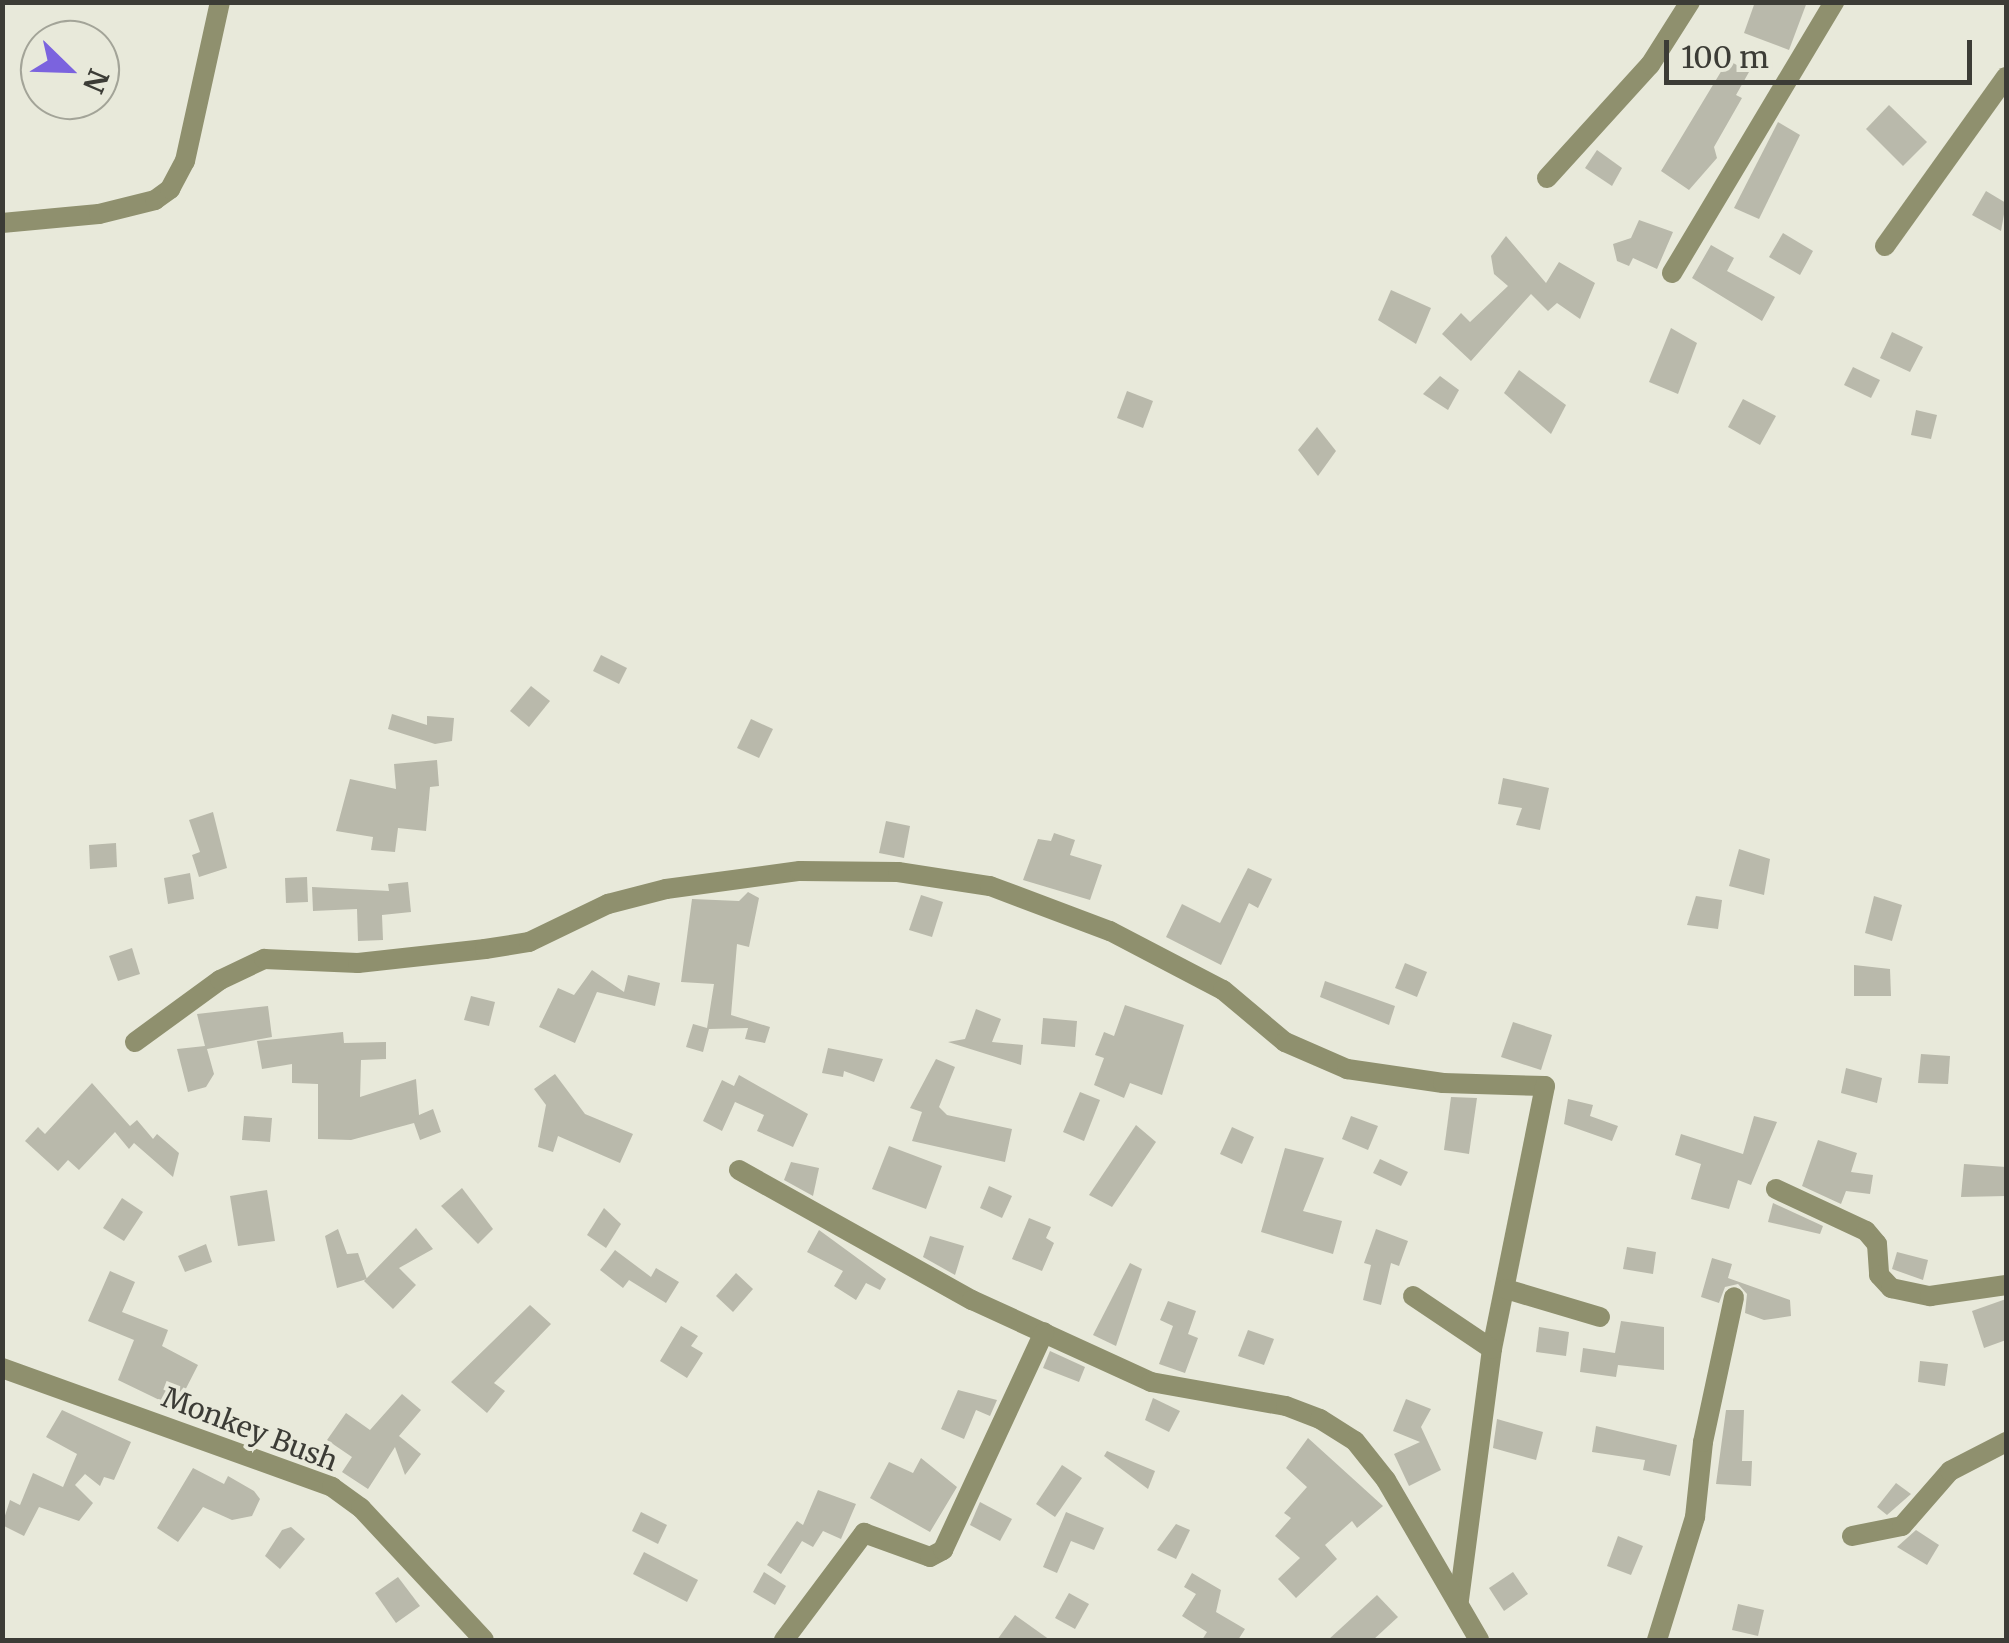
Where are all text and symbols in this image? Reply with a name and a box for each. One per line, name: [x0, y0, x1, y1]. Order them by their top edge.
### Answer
north arrow: [20, 20, 120, 120]
scale bar: [1669, 20, 1976, 82]
text: 100 m: [1681, 38, 1769, 76]
text: N: [75, 64, 117, 98]
street label: Monkey Bush: [158, 1380, 342, 1478]

